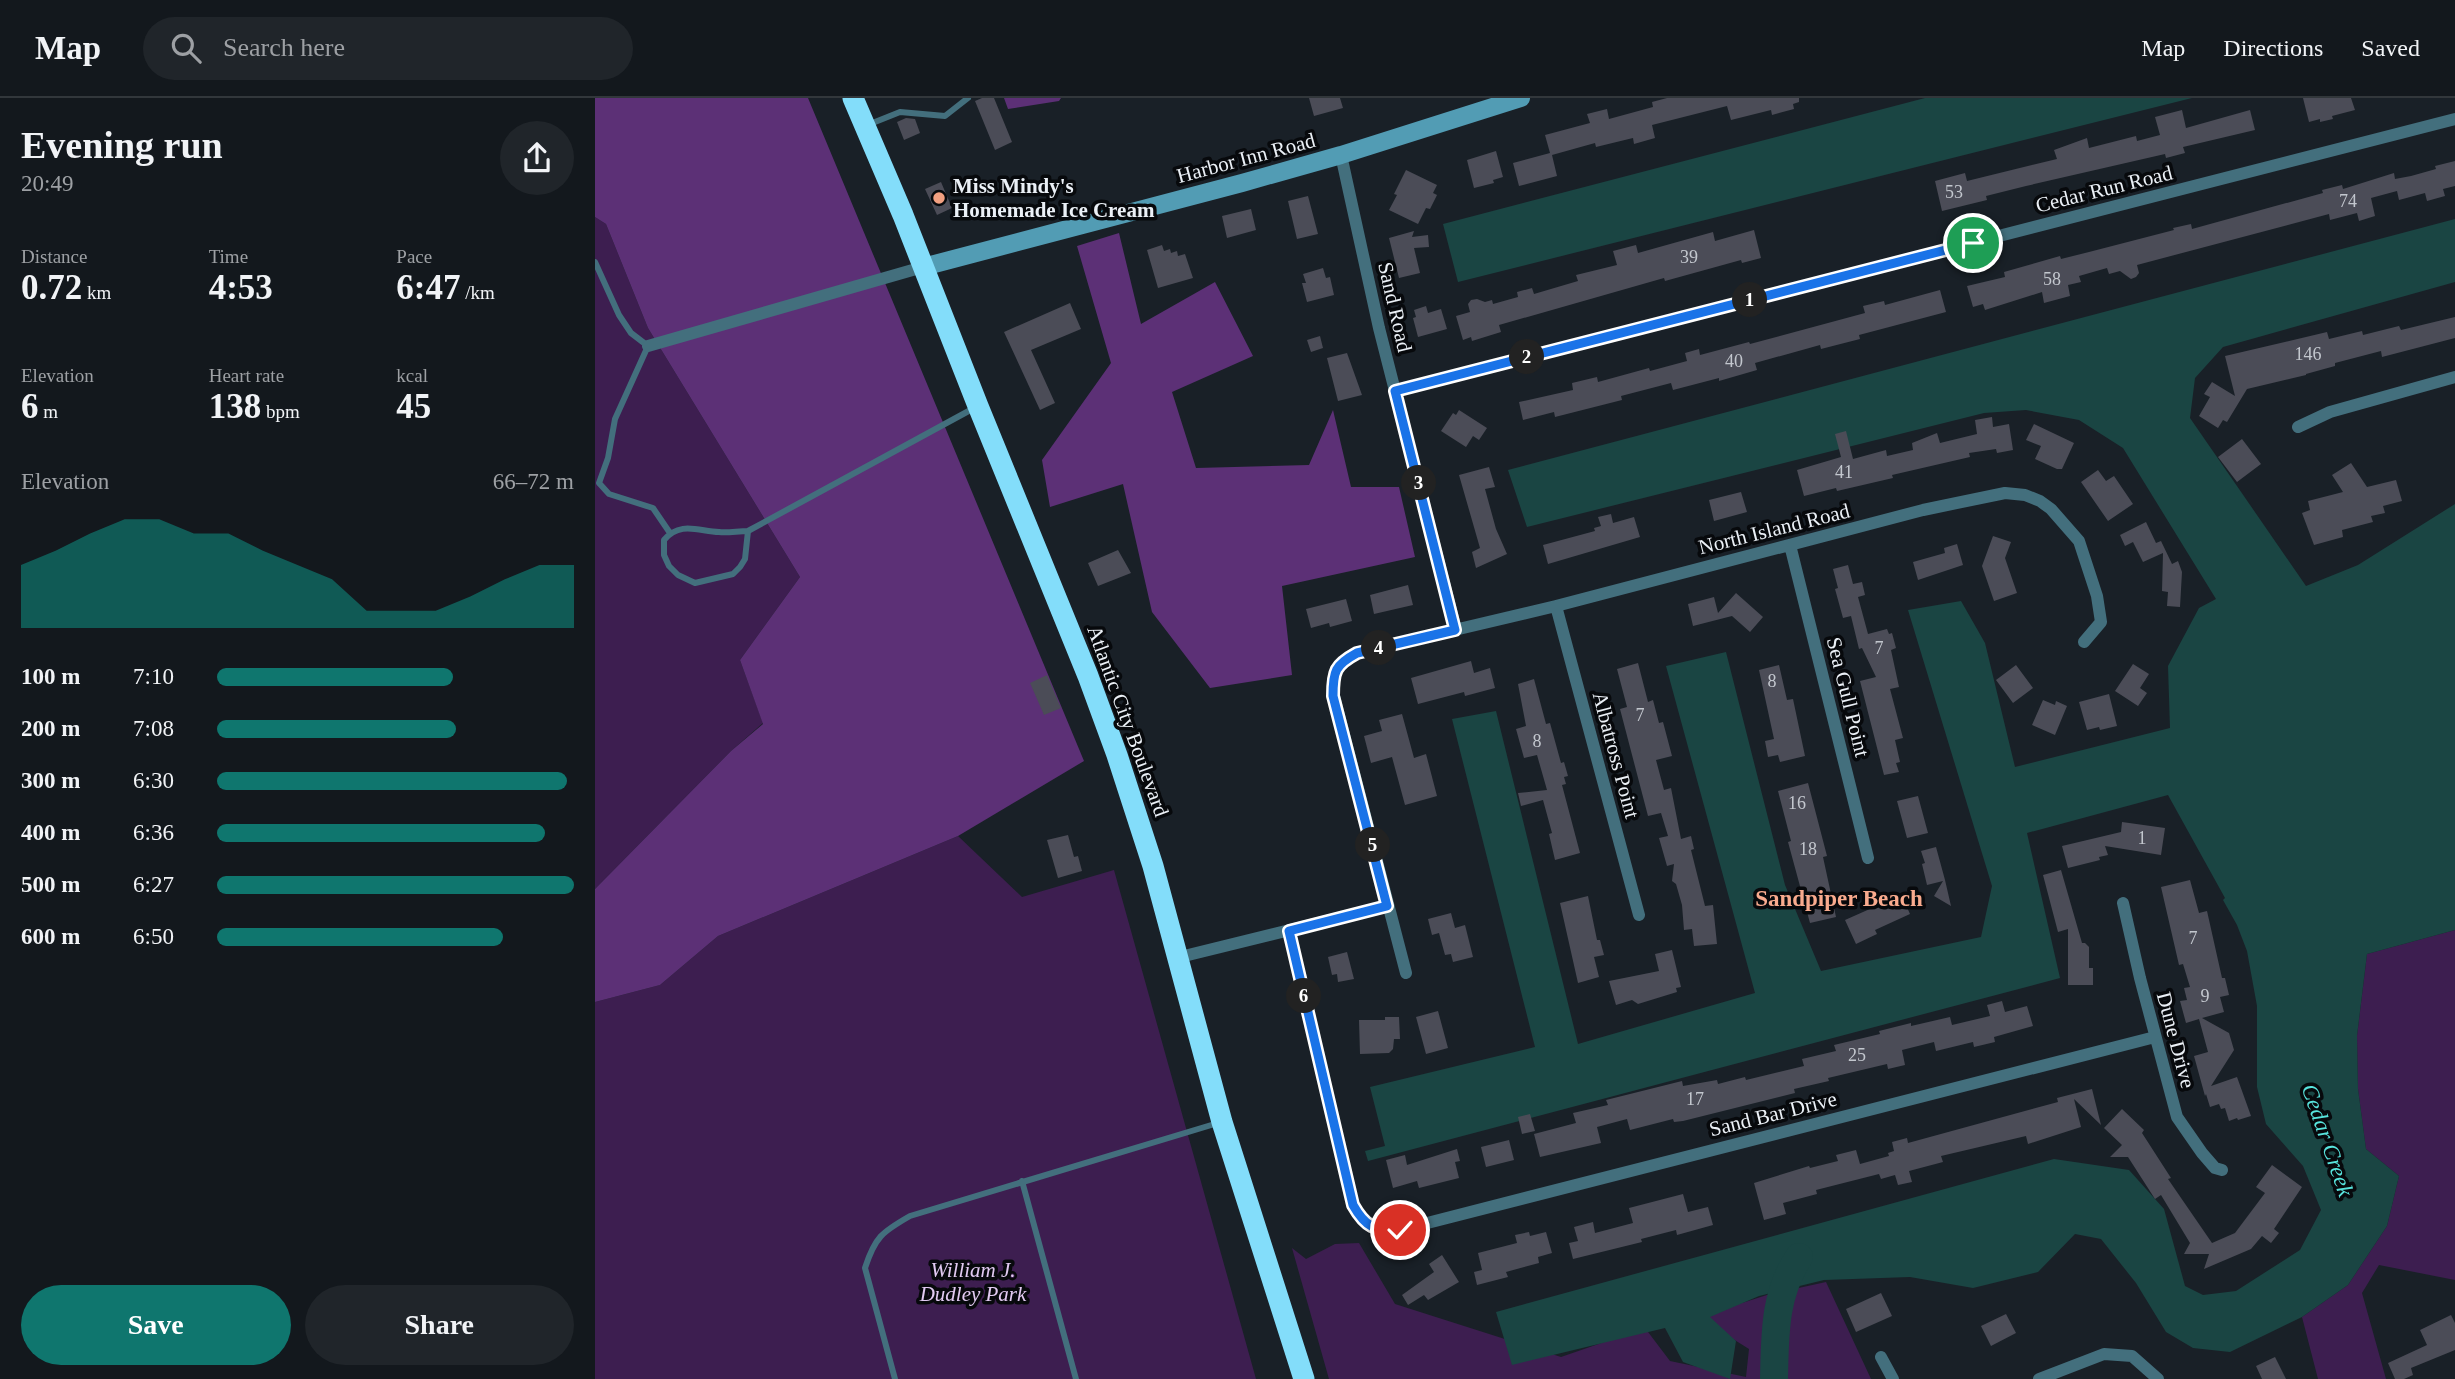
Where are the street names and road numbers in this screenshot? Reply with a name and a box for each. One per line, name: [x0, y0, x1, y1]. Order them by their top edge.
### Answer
street label: Harbor Inn Road: [1174, 128, 1318, 188]
street label: Cedar Run Road: [2033, 160, 2175, 218]
street label: Sand Road: [1373, 260, 1417, 355]
street label: North Island Road: [1696, 498, 1853, 559]
street label: Atlantic City Boulevard: [1082, 622, 1174, 820]
street label: Sea Gull Point: [1822, 635, 1875, 759]
street label: Albatross Point: [1588, 689, 1644, 821]
street label: Dune Drive: [2152, 989, 2200, 1091]
street label: Sand Bar Drive: [1707, 1087, 1839, 1141]

